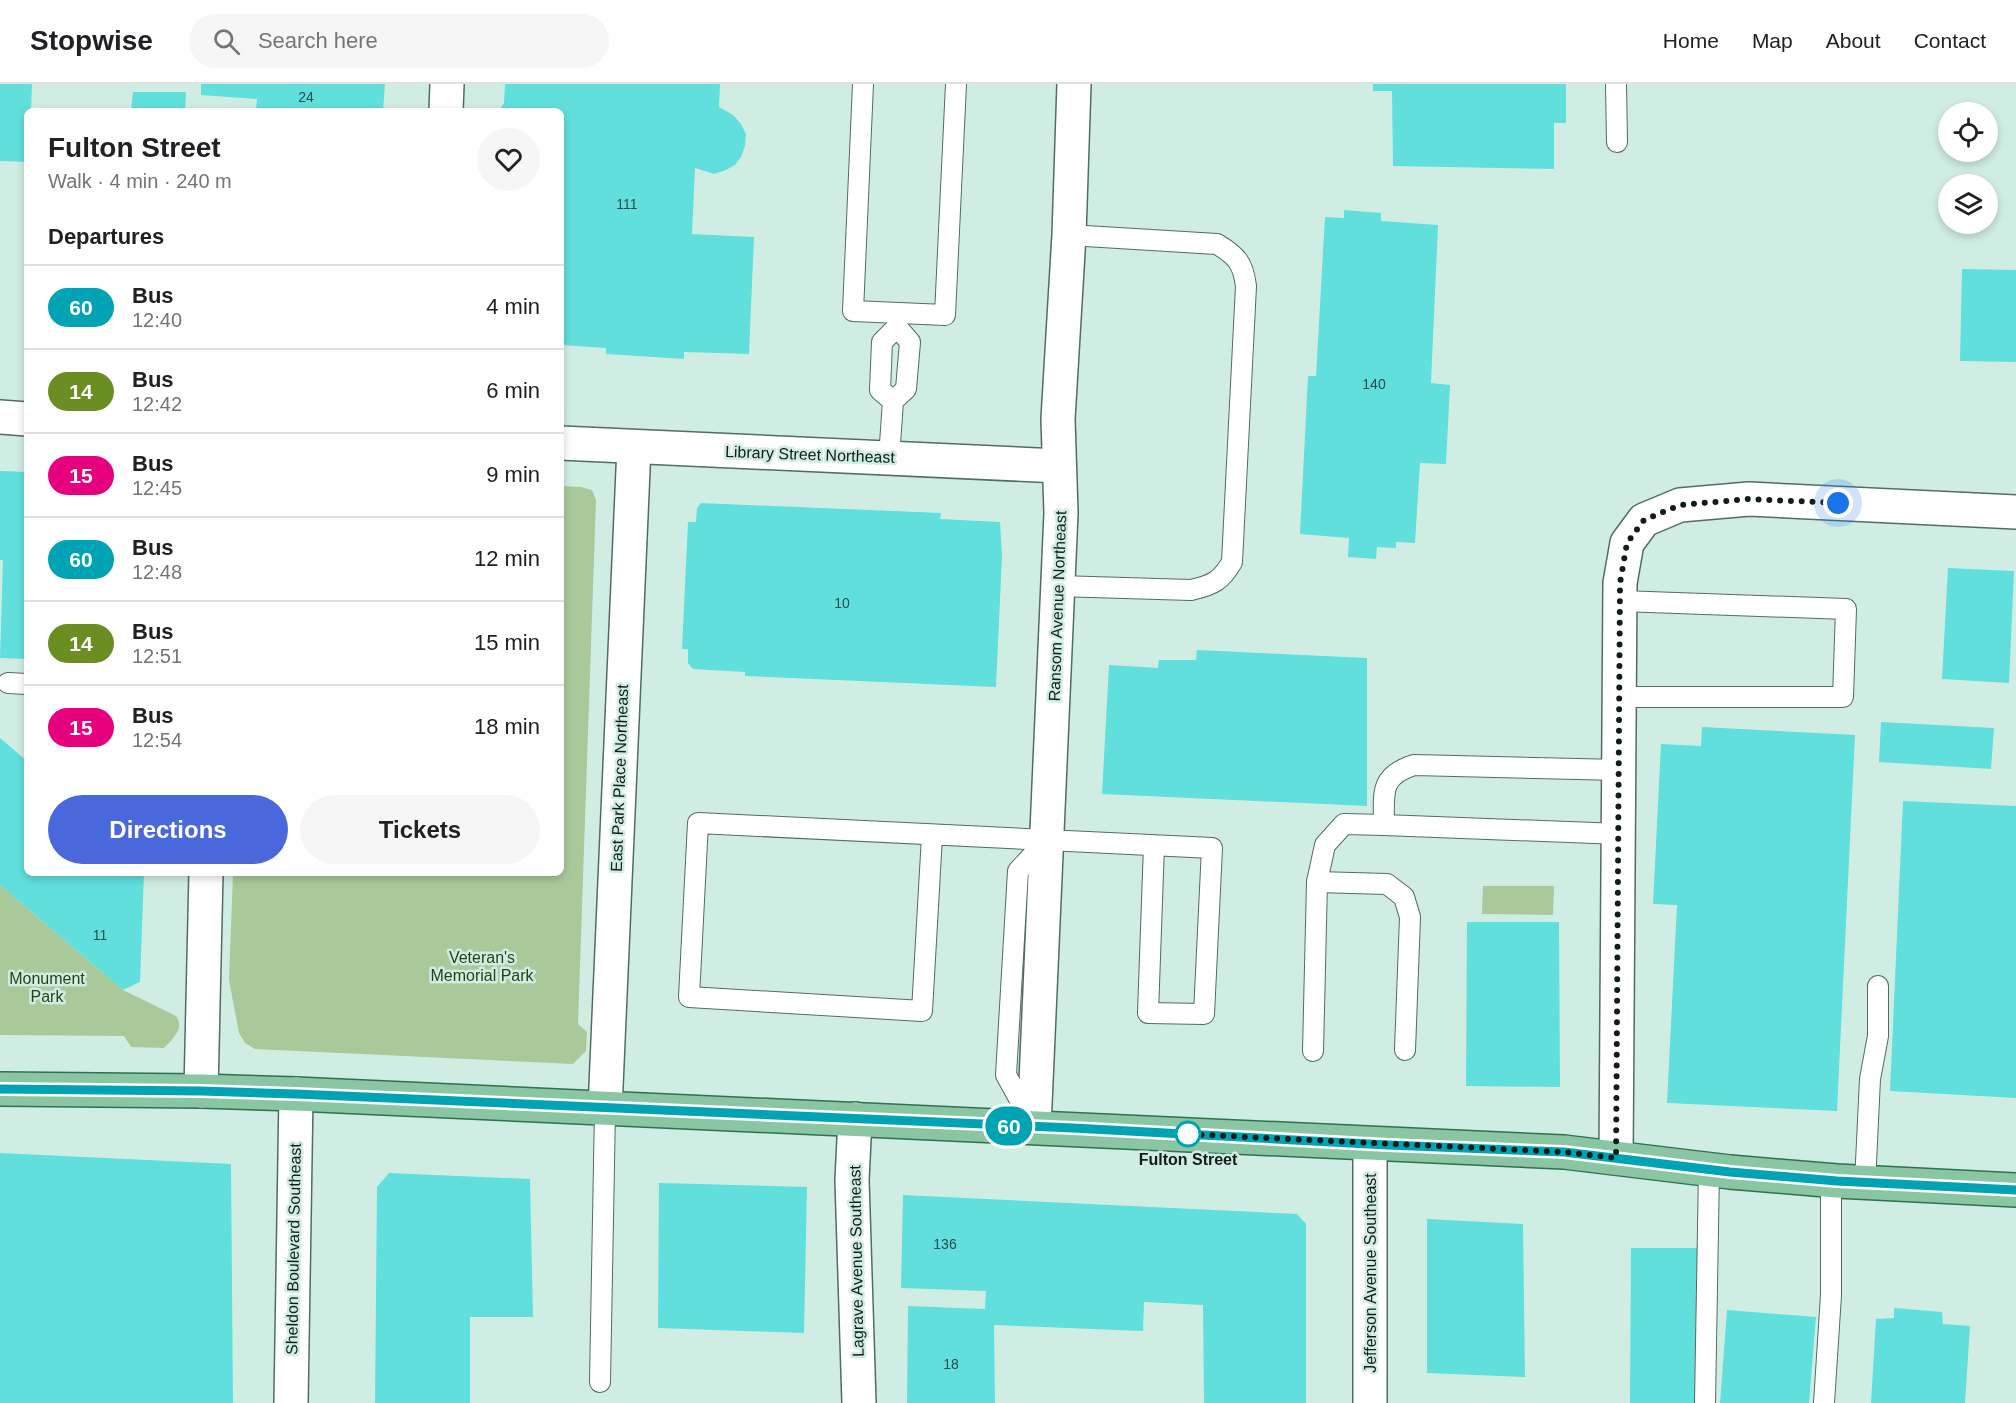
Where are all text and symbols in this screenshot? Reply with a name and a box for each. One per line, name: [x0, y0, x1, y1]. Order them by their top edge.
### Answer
search box: [189, 14, 609, 68]
text: Stopwise: [30, 25, 153, 56]
icon: search: [210, 25, 243, 58]
text: Search here: [258, 28, 378, 53]
text: Home: [1663, 29, 1719, 52]
text: Map: [1752, 29, 1793, 52]
text: About: [1826, 29, 1881, 52]
text: Contact: [1914, 29, 1986, 52]
house number: 24: [298, 89, 314, 105]
map controls: [1938, 102, 1998, 234]
button: locate: [1938, 102, 1998, 162]
button: heart: [477, 128, 540, 191]
text: Fulton Street: [48, 132, 221, 163]
text: Walk · 4 min · 240 m: [48, 170, 232, 192]
button: layers: [1938, 174, 1998, 234]
house number: 111: [616, 196, 638, 212]
text: Departures: [48, 224, 164, 249]
text: Bus: [132, 283, 174, 308]
text: 4 min: [486, 294, 540, 319]
text: 60: [69, 296, 93, 319]
text: 12:40: [132, 309, 182, 331]
text: Bus: [132, 367, 174, 392]
house number: 140: [1362, 376, 1386, 392]
text: 6 min: [486, 378, 540, 403]
text: 14: [69, 380, 93, 403]
text: 12:42: [132, 393, 182, 415]
street label: Library Street Northeast: [725, 443, 896, 466]
text: Bus: [132, 451, 174, 476]
text: 9 min: [486, 462, 540, 487]
text: 15: [69, 464, 93, 487]
text: 12:45: [132, 477, 182, 499]
your location: [1823, 488, 1853, 518]
street label: Ransom Avenue Northeast: [1046, 510, 1069, 702]
text: Bus: [132, 535, 174, 560]
text: 12 min: [474, 546, 540, 571]
text: 60: [69, 548, 93, 571]
text: 12:48: [132, 561, 182, 583]
house number: 10: [834, 595, 850, 611]
text: Bus: [132, 619, 174, 644]
text: 15 min: [474, 630, 540, 655]
text: 14: [69, 632, 93, 655]
text: 12:51: [132, 645, 182, 667]
street label: East Park Place Northeast: [608, 683, 631, 872]
text: Bus: [132, 703, 174, 728]
text: 18 min: [474, 714, 540, 739]
text: 15: [69, 716, 93, 739]
text: 12:54: [132, 729, 182, 751]
button: Directions: [48, 795, 288, 864]
button: Tickets: [300, 795, 540, 864]
house number: 11: [93, 927, 107, 943]
park label: Veteran's Memorial Park: [430, 949, 535, 984]
park label: Monument Park: [9, 970, 85, 1005]
line badge: 60: [982, 1106, 1036, 1146]
text: 60: [997, 1115, 1021, 1138]
marker: Fulton Street: [1175, 1121, 1201, 1147]
street label: Sheldon Boulevard Southeast: [283, 1142, 304, 1355]
place label: Fulton Street: [1139, 1151, 1238, 1168]
street label: Lagrave Avenue Southeast: [846, 1164, 867, 1357]
street label: Jefferson Avenue Southeast: [1362, 1173, 1379, 1373]
house number: 136: [933, 1236, 957, 1252]
house number: 18: [943, 1356, 959, 1372]

